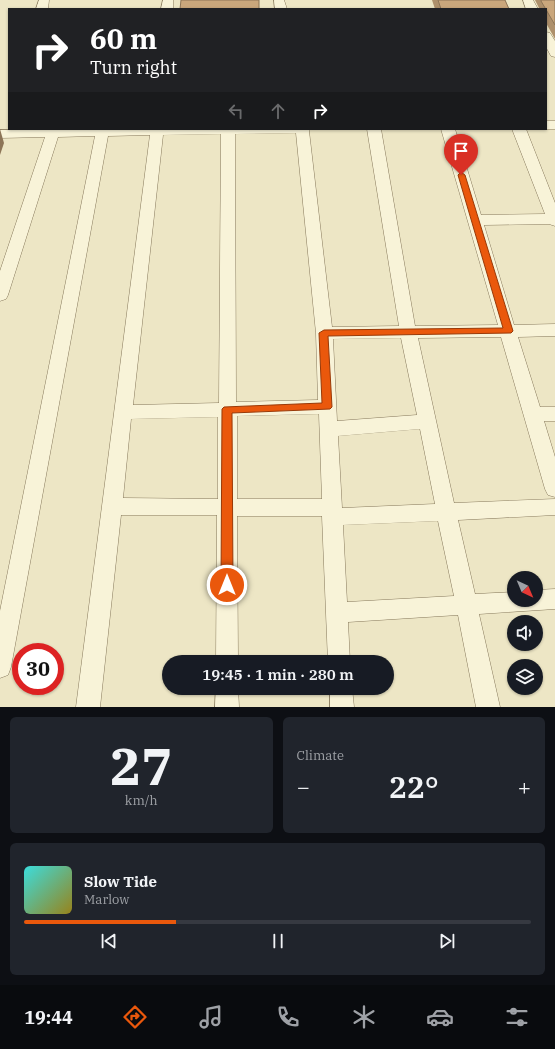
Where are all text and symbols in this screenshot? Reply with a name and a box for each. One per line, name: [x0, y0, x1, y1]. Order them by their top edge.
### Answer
text: 60 m: [90, 20, 157, 57]
icon: right: [24, 24, 76, 76]
text: Turn right: [90, 56, 177, 79]
icon: left: [225, 100, 247, 122]
icon: ahead: [267, 100, 289, 122]
icon: right: [309, 100, 331, 122]
pin: [444, 134, 478, 175]
icon: arrive: [450, 140, 472, 162]
position arrow: [206, 564, 248, 606]
north arrow: [507, 571, 543, 607]
map controls: [507, 571, 543, 695]
button: sound: [507, 615, 543, 651]
speed limit sign: 30: [12, 643, 64, 695]
button: layers: [507, 659, 543, 695]
text: 19:45 · 1 min · 280 m: [202, 665, 354, 684]
text: 27: [110, 732, 172, 799]
text: Climate: [297, 747, 344, 764]
text: 22°: [389, 767, 439, 806]
text: −: [297, 772, 310, 801]
text: +: [518, 772, 531, 801]
text: km/h: [125, 792, 158, 809]
text: Slow Tide: [84, 872, 157, 891]
text: Marlow: [84, 891, 129, 908]
icon: previous: [98, 930, 120, 952]
icon: pause: [267, 930, 289, 952]
icon: next: [436, 930, 458, 952]
icon: directions: [121, 1003, 149, 1031]
icon: music: [197, 1003, 225, 1031]
icon: phone: [274, 1003, 302, 1031]
icon: climate: [350, 1003, 378, 1031]
icon: car: [426, 1003, 454, 1031]
icon: filters: [503, 1003, 531, 1031]
text: 19:44: [24, 1006, 73, 1029]

